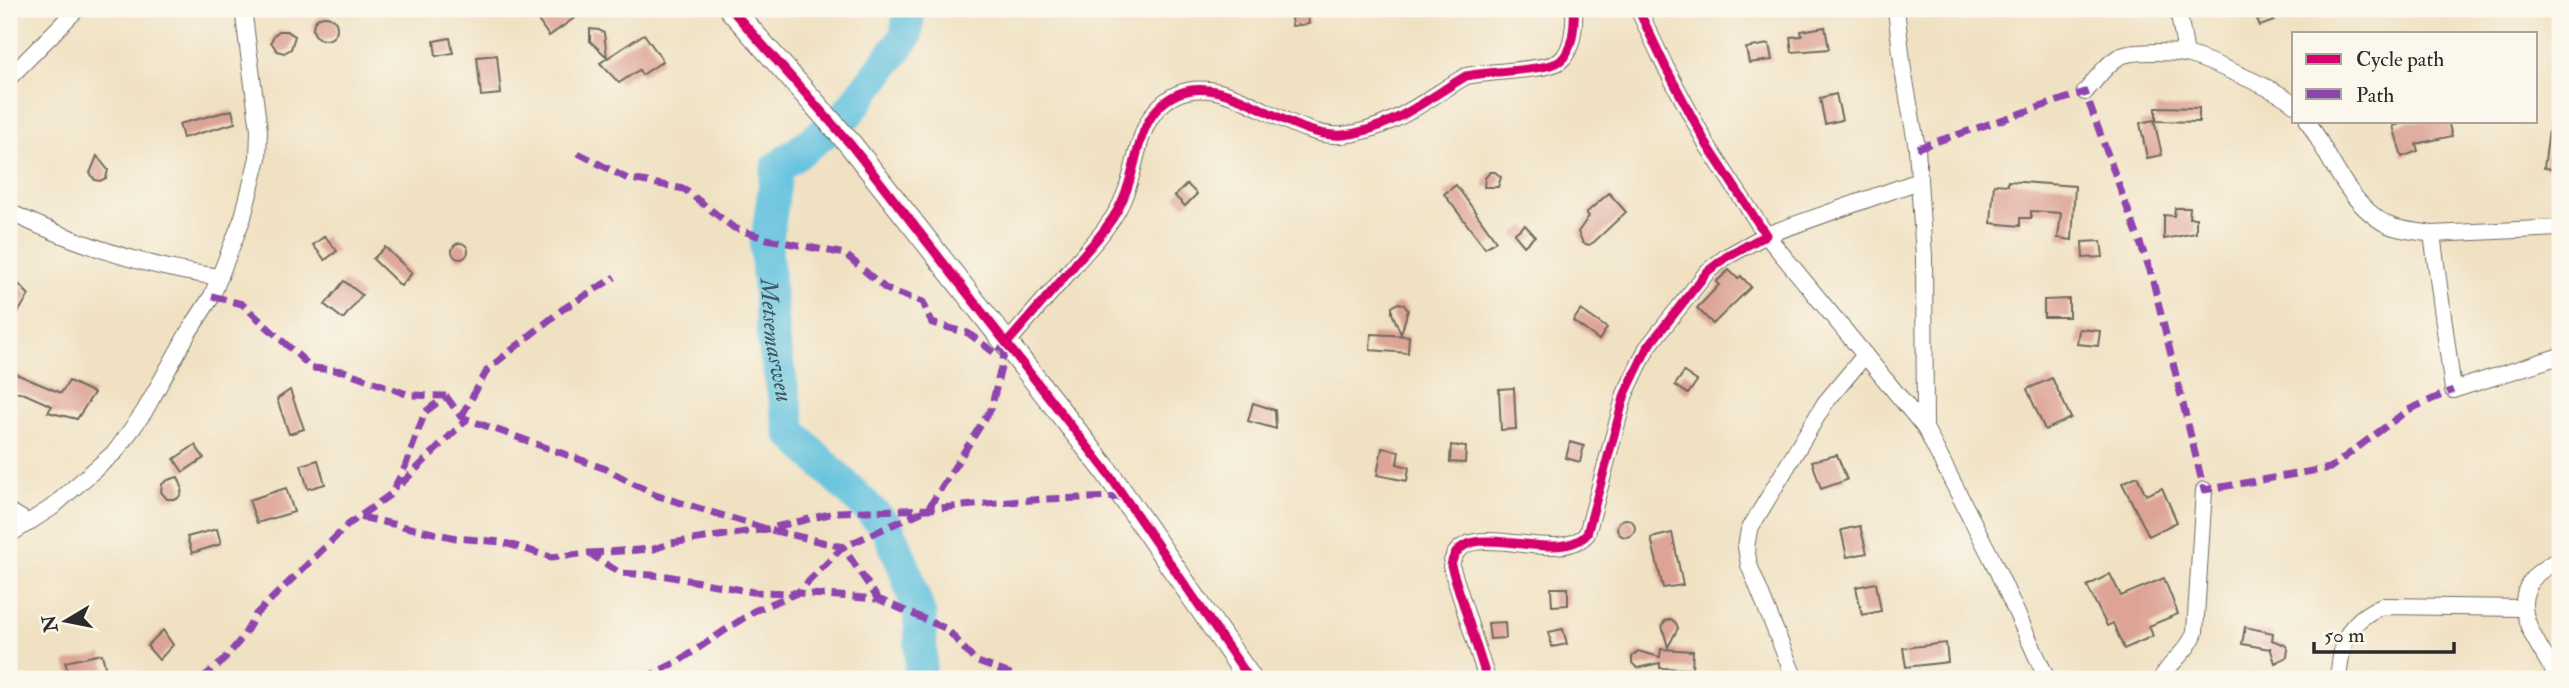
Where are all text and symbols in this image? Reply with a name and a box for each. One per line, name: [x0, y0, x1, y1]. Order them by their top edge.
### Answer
legend: [2292, 32, 2538, 122]
text: Cycle path: [2356, 46, 2444, 73]
text: Path: [2356, 82, 2394, 109]
water label: Metsemasweu: [753, 275, 800, 404]
north arrow: [32, 586, 102, 656]
scale bar: [2314, 611, 2454, 655]
text: N: [37, 612, 64, 635]
text: 50 m: [2324, 622, 2365, 649]

